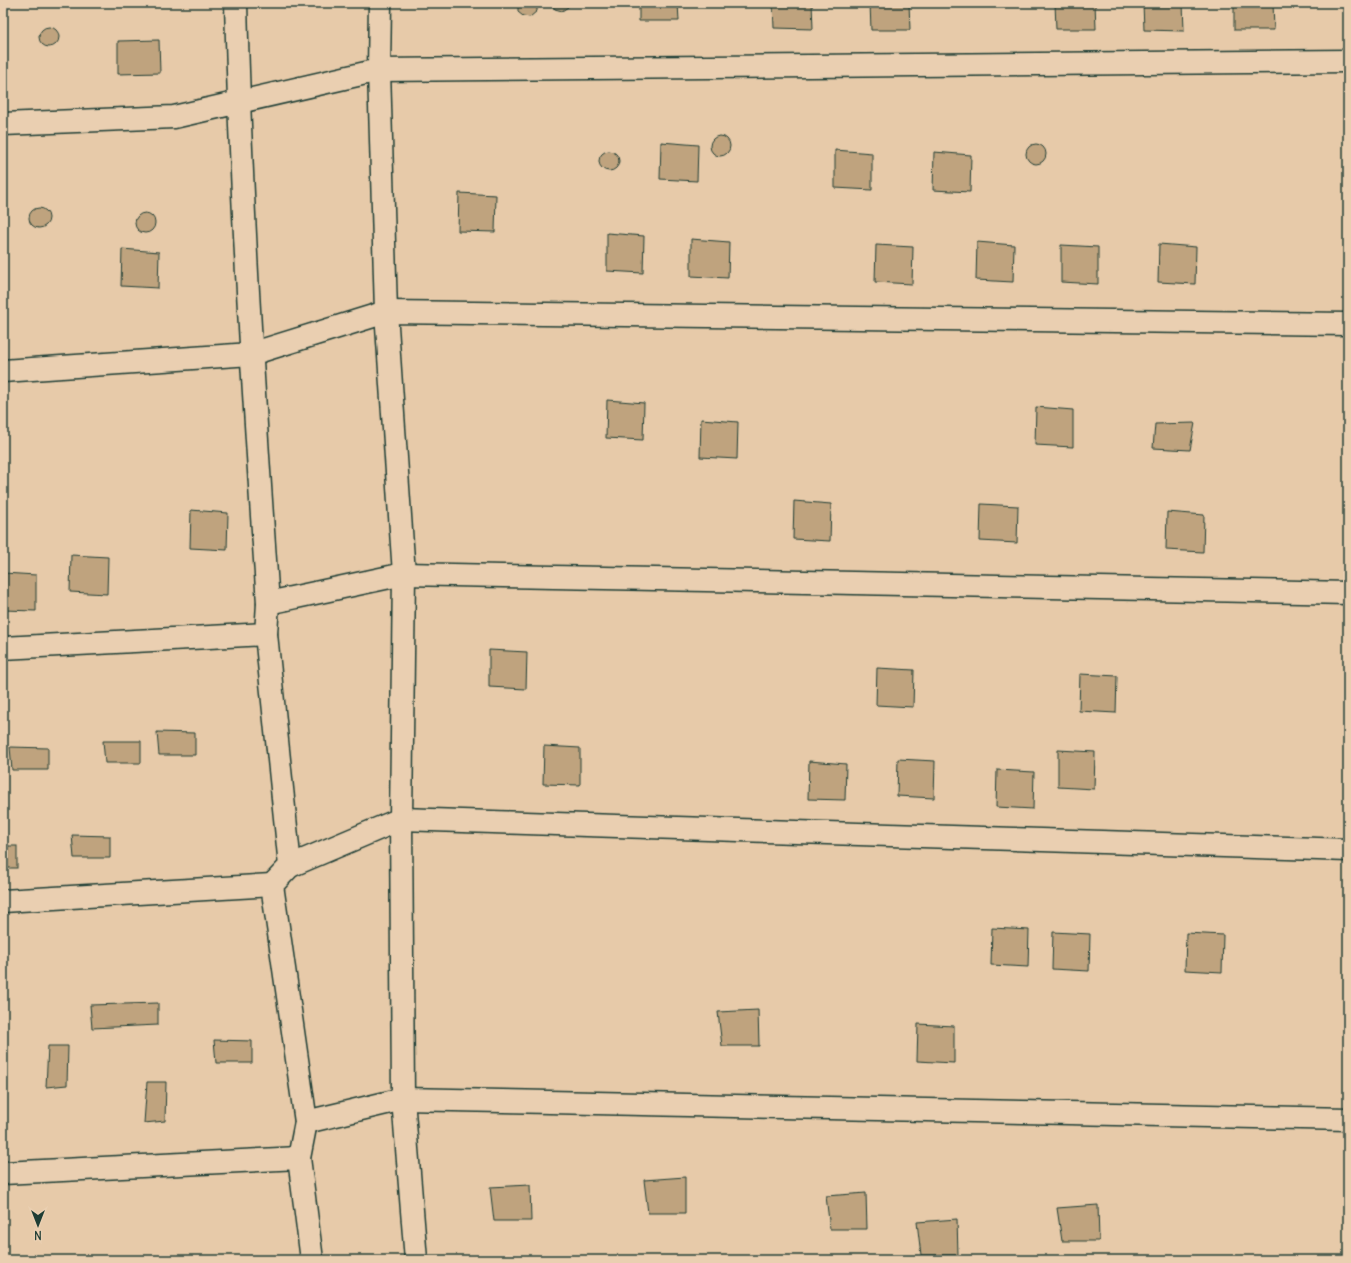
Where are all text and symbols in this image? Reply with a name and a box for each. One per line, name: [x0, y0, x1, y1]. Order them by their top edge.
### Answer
north arrow: [18, 1205, 58, 1245]
text: N: [34, 1228, 42, 1242]

